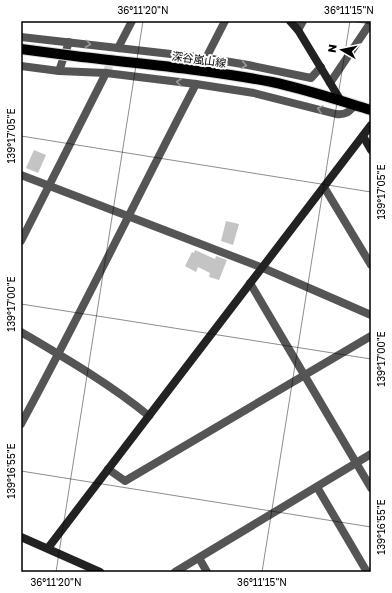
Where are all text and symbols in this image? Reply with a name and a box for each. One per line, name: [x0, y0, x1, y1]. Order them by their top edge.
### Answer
text: 36°11'20"N: [117, 4, 169, 16]
text: 36°11'15"N: [324, 4, 374, 16]
north arrow: [322, 30, 362, 70]
one-way arrow: [84, 40, 91, 49]
text: N: [325, 43, 339, 54]
street label: 深谷嵐山線: [171, 49, 227, 69]
one-way arrow: [241, 60, 247, 68]
one-way arrow: [176, 78, 182, 87]
one-way arrow: [317, 106, 323, 114]
text: 139°17'05"E: [5, 109, 17, 164]
text: 139°17'05"E: [375, 165, 387, 220]
text: 139°17'00"E: [5, 276, 17, 332]
text: 139°17'00"E: [375, 331, 387, 387]
text: 139°16'55"E: [5, 443, 17, 499]
text: 139°16'55"E: [375, 499, 387, 555]
text: 36°11'20"N: [30, 576, 82, 588]
text: 36°11'15"N: [237, 576, 287, 588]

